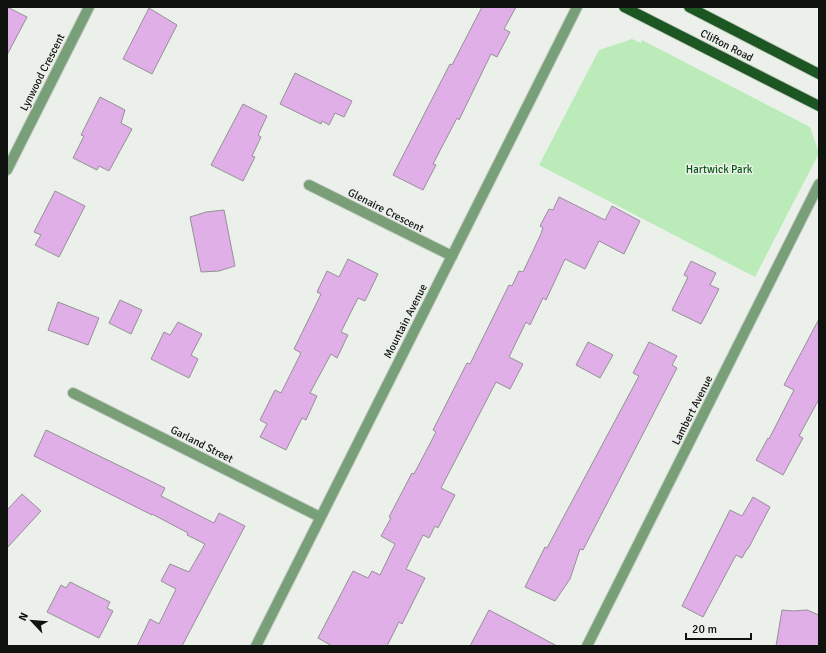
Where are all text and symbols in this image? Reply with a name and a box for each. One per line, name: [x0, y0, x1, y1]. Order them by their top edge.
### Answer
street label: Clifton Road: [698, 27, 755, 64]
street label: Lynwood Crescent: [17, 31, 68, 113]
park label: Hartwick Park: [686, 163, 753, 176]
street label: Glenaire Crescent: [346, 186, 426, 235]
street label: Mountain Avenue: [381, 282, 430, 361]
street label: Lambert Avenue: [669, 373, 716, 447]
street label: Garland Street: [168, 423, 235, 466]
north arrow: [12, 601, 52, 641]
text: N: [16, 611, 31, 623]
scale bar: [686, 615, 751, 641]
text: 20 m: [692, 622, 717, 637]

